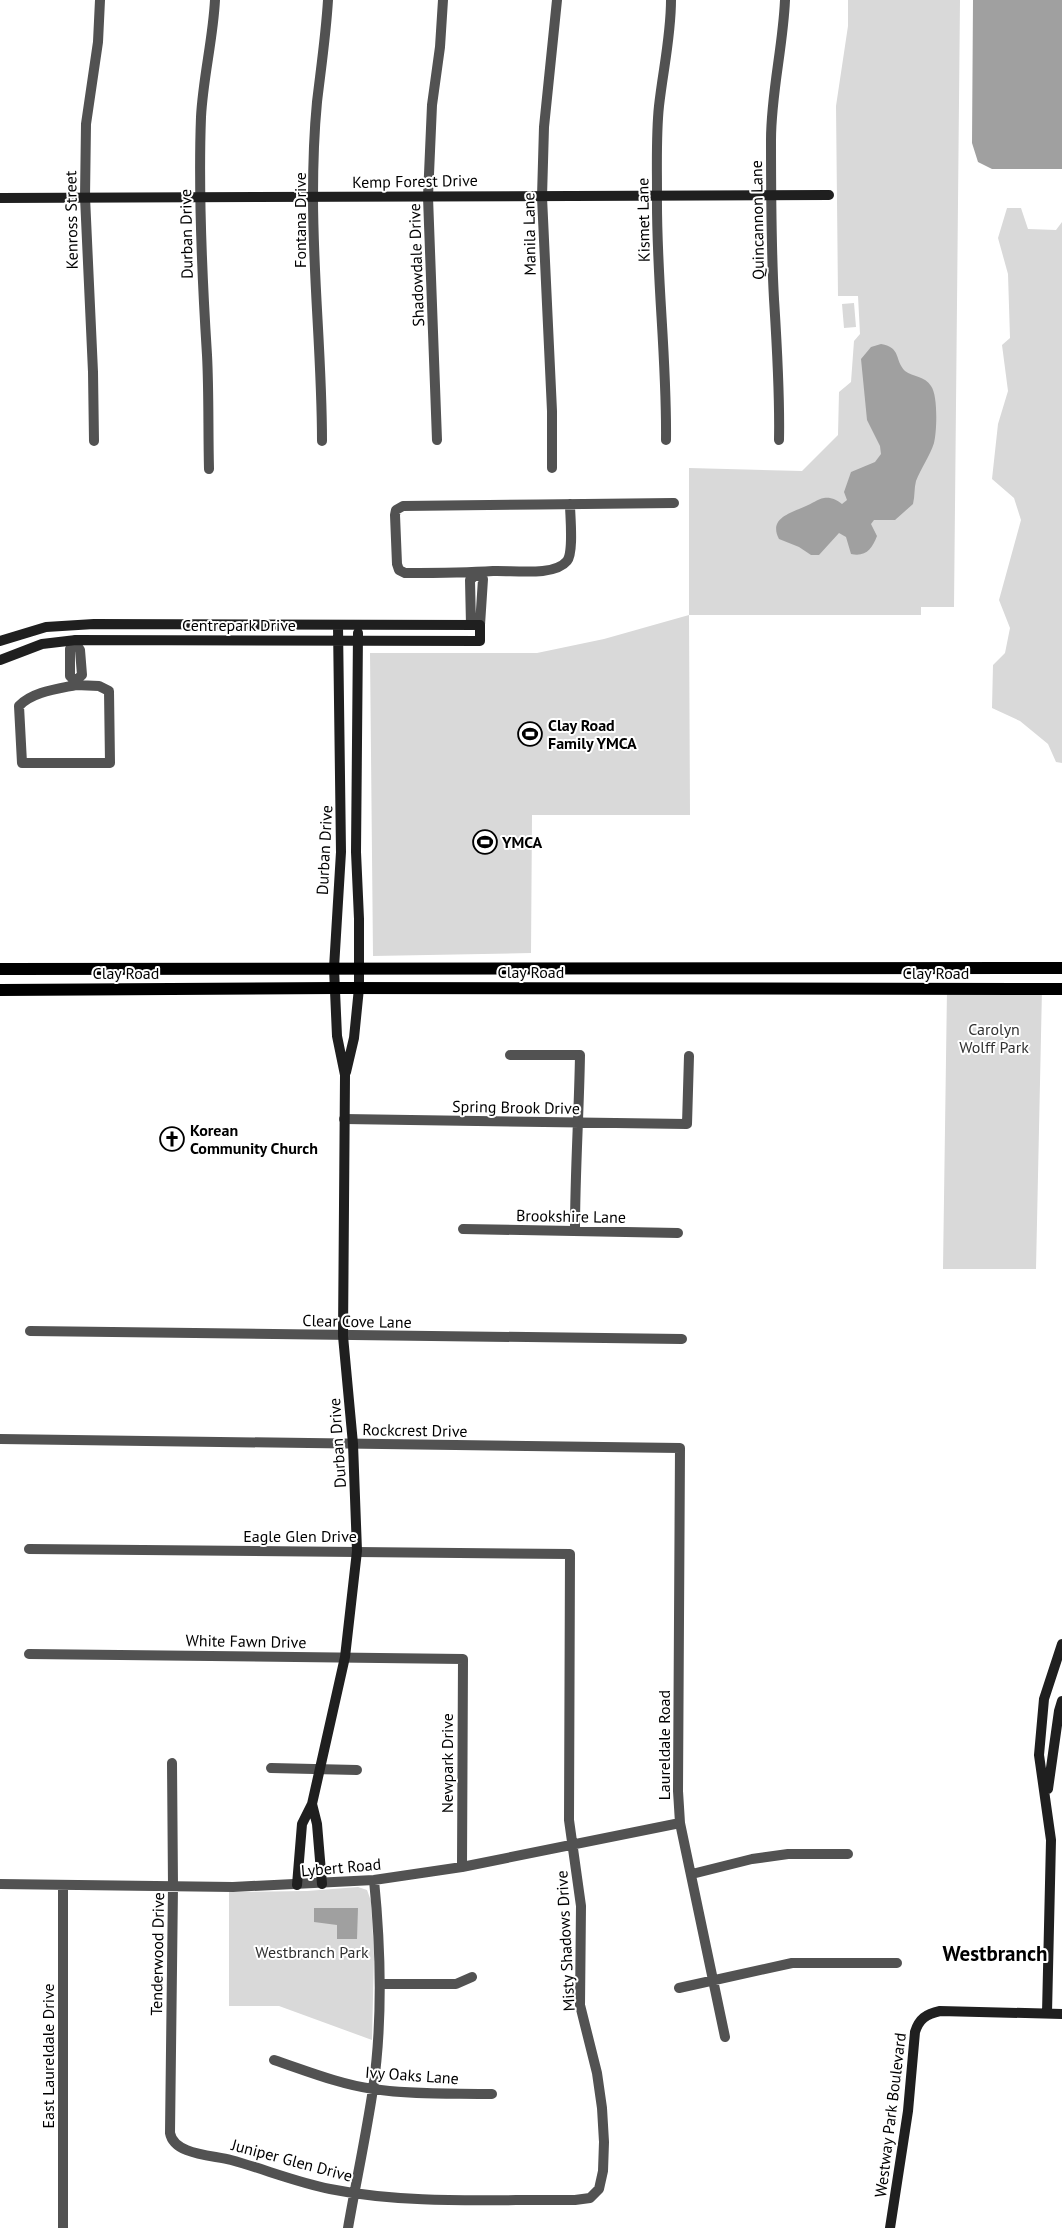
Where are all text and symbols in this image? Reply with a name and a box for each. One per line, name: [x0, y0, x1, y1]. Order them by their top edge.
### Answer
street label: Quincannon Lane: [746, 160, 768, 280]
street label: Kenross Street: [60, 170, 82, 269]
street label: Kemp Forest Drive: [352, 170, 478, 192]
street label: Fontana Drive: [290, 172, 310, 268]
street label: Kismet Lane: [632, 178, 654, 262]
street label: Durban Drive: [175, 189, 197, 279]
street label: Manila Lane: [518, 192, 540, 276]
street label: Shadowdale Drive: [404, 203, 428, 327]
street label: Centrepark Drive: [182, 615, 296, 635]
place label: Clay Road Family YMCA: [548, 715, 637, 753]
sports icon: Clay Road Family YMCA: [517, 721, 543, 747]
street label: Durban Drive: [312, 805, 336, 895]
sports icon: YMCA: [472, 829, 498, 855]
place label: YMCA: [501, 832, 543, 852]
street label: Clay Road: [498, 962, 564, 982]
street label: Clay Road: [93, 963, 159, 983]
street label: Clay Road: [903, 963, 969, 983]
park label: Carolyn Wolff Park: [959, 1019, 1029, 1057]
street label: Spring Brook Drive: [452, 1096, 580, 1118]
place label: Korean Community Church: [190, 1120, 318, 1158]
church icon: Korean Community Church: [159, 1126, 185, 1152]
street label: Brookshire Lane: [516, 1205, 626, 1227]
street label: Clear Cove Lane: [302, 1310, 412, 1332]
street label: Durban Drive: [324, 1397, 350, 1489]
street label: Rockcrest Drive: [362, 1419, 468, 1441]
street label: Eagle Glen Drive: [243, 1526, 357, 1546]
street label: White Fawn Drive: [185, 1630, 307, 1652]
street label: Laureldale Road: [654, 1690, 674, 1800]
street label: Newpark Drive: [437, 1713, 457, 1813]
street label: Lybert Road: [300, 1854, 382, 1880]
street label: Misty Shadows Drive: [551, 1870, 579, 2012]
street label: Tenderwood Drive: [146, 1892, 168, 2016]
district label: Westbranch: [943, 1940, 1047, 1967]
park label: Westbranch Park: [255, 1942, 369, 1962]
street label: East Laureldale Drive: [38, 1983, 58, 2129]
street label: Westway Park Boulevard: [870, 2032, 910, 2198]
street label: Ivy Oaks Lane: [364, 2062, 460, 2088]
street label: Juniper Glen Drive: [228, 2134, 355, 2186]

